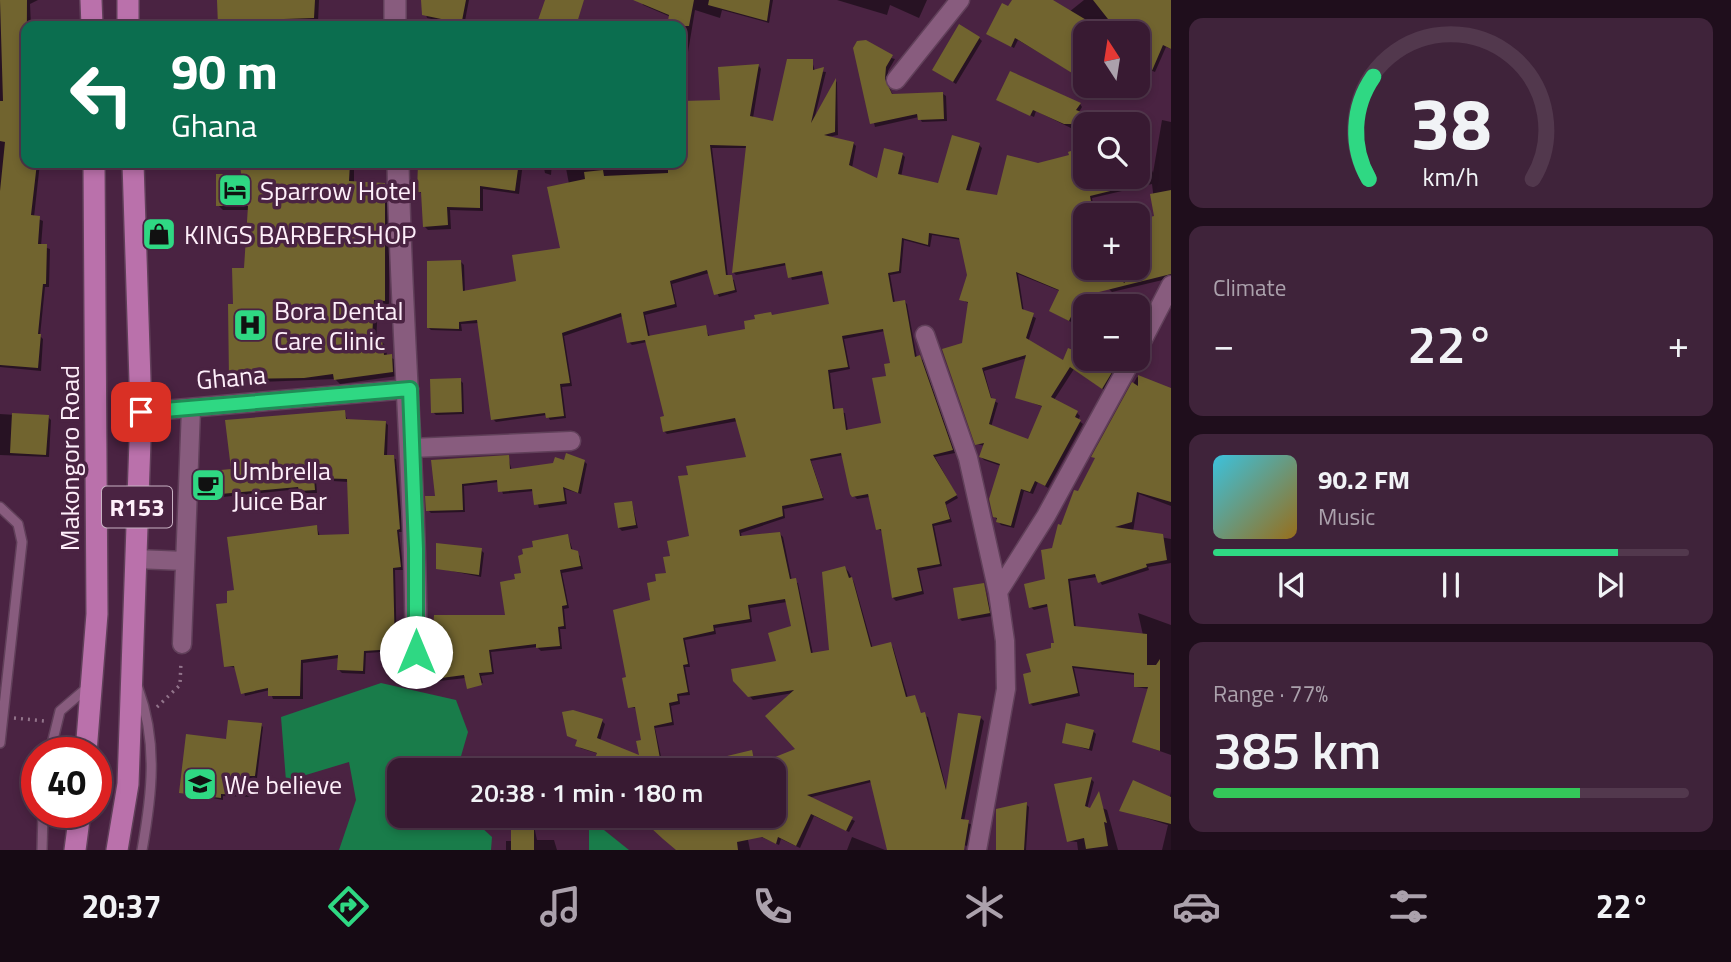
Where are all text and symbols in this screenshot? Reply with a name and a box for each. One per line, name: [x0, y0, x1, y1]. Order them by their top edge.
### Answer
north arrow: [1073, 21, 1150, 98]
map controls: [1073, 21, 1150, 371]
text: 90 m: [171, 33, 278, 108]
icon: left: [56, 49, 147, 140]
text: 38: [1410, 67, 1492, 177]
text: Ghana: [171, 101, 257, 149]
button: search: [1073, 112, 1150, 189]
text: km/h: [1423, 158, 1479, 196]
hotel icon: Sparrow Hotel: [216, 171, 254, 209]
place label: Sparrow Hotel: [260, 171, 417, 210]
button: +: [1073, 203, 1150, 280]
shop icon: KINGS BARBERSHOP: [140, 215, 178, 253]
place label: KINGS BARBERSHOP: [184, 215, 417, 254]
text: Climate: [1213, 270, 1286, 305]
place label: Bora Dental Care Clinic: [274, 291, 403, 360]
button: −: [1073, 294, 1150, 371]
text: 22°: [1407, 304, 1495, 383]
hospital icon: Bora Dental Care Clinic: [231, 306, 269, 344]
text: −: [1213, 315, 1234, 373]
text: +: [1668, 315, 1689, 373]
street label: Ghana: [194, 355, 268, 399]
street label: Makongoro Road: [50, 365, 89, 551]
pin: [111, 382, 171, 442]
icon: arrive: [122, 393, 160, 431]
place label: Umbrella Juice Bar: [232, 451, 331, 520]
text: 90.2 FM: [1318, 460, 1410, 499]
cafe icon: Umbrella Juice Bar: [189, 466, 227, 504]
road number: R153: [102, 486, 172, 528]
text: Music: [1318, 499, 1375, 534]
icon: previous: [1273, 566, 1311, 604]
icon: pause: [1432, 566, 1470, 604]
icon: next: [1591, 566, 1629, 604]
position arrow: [379, 615, 453, 689]
text: Range · 77%: [1213, 676, 1328, 711]
text: 385 km: [1213, 710, 1381, 789]
speed limit sign: 40: [21, 737, 112, 828]
school or university icon: We believe: [181, 765, 219, 803]
place label: We believe: [224, 765, 342, 804]
text: 20:38 · 1 min · 180 m: [470, 773, 703, 812]
text: 20:37: [81, 882, 161, 930]
icon: directions: [324, 882, 373, 931]
icon: music: [536, 882, 585, 931]
icon: phone: [748, 882, 797, 931]
icon: climate: [960, 882, 1009, 931]
icon: car: [1172, 882, 1221, 931]
icon: filters: [1384, 882, 1433, 931]
text: 22°: [1596, 882, 1649, 930]

